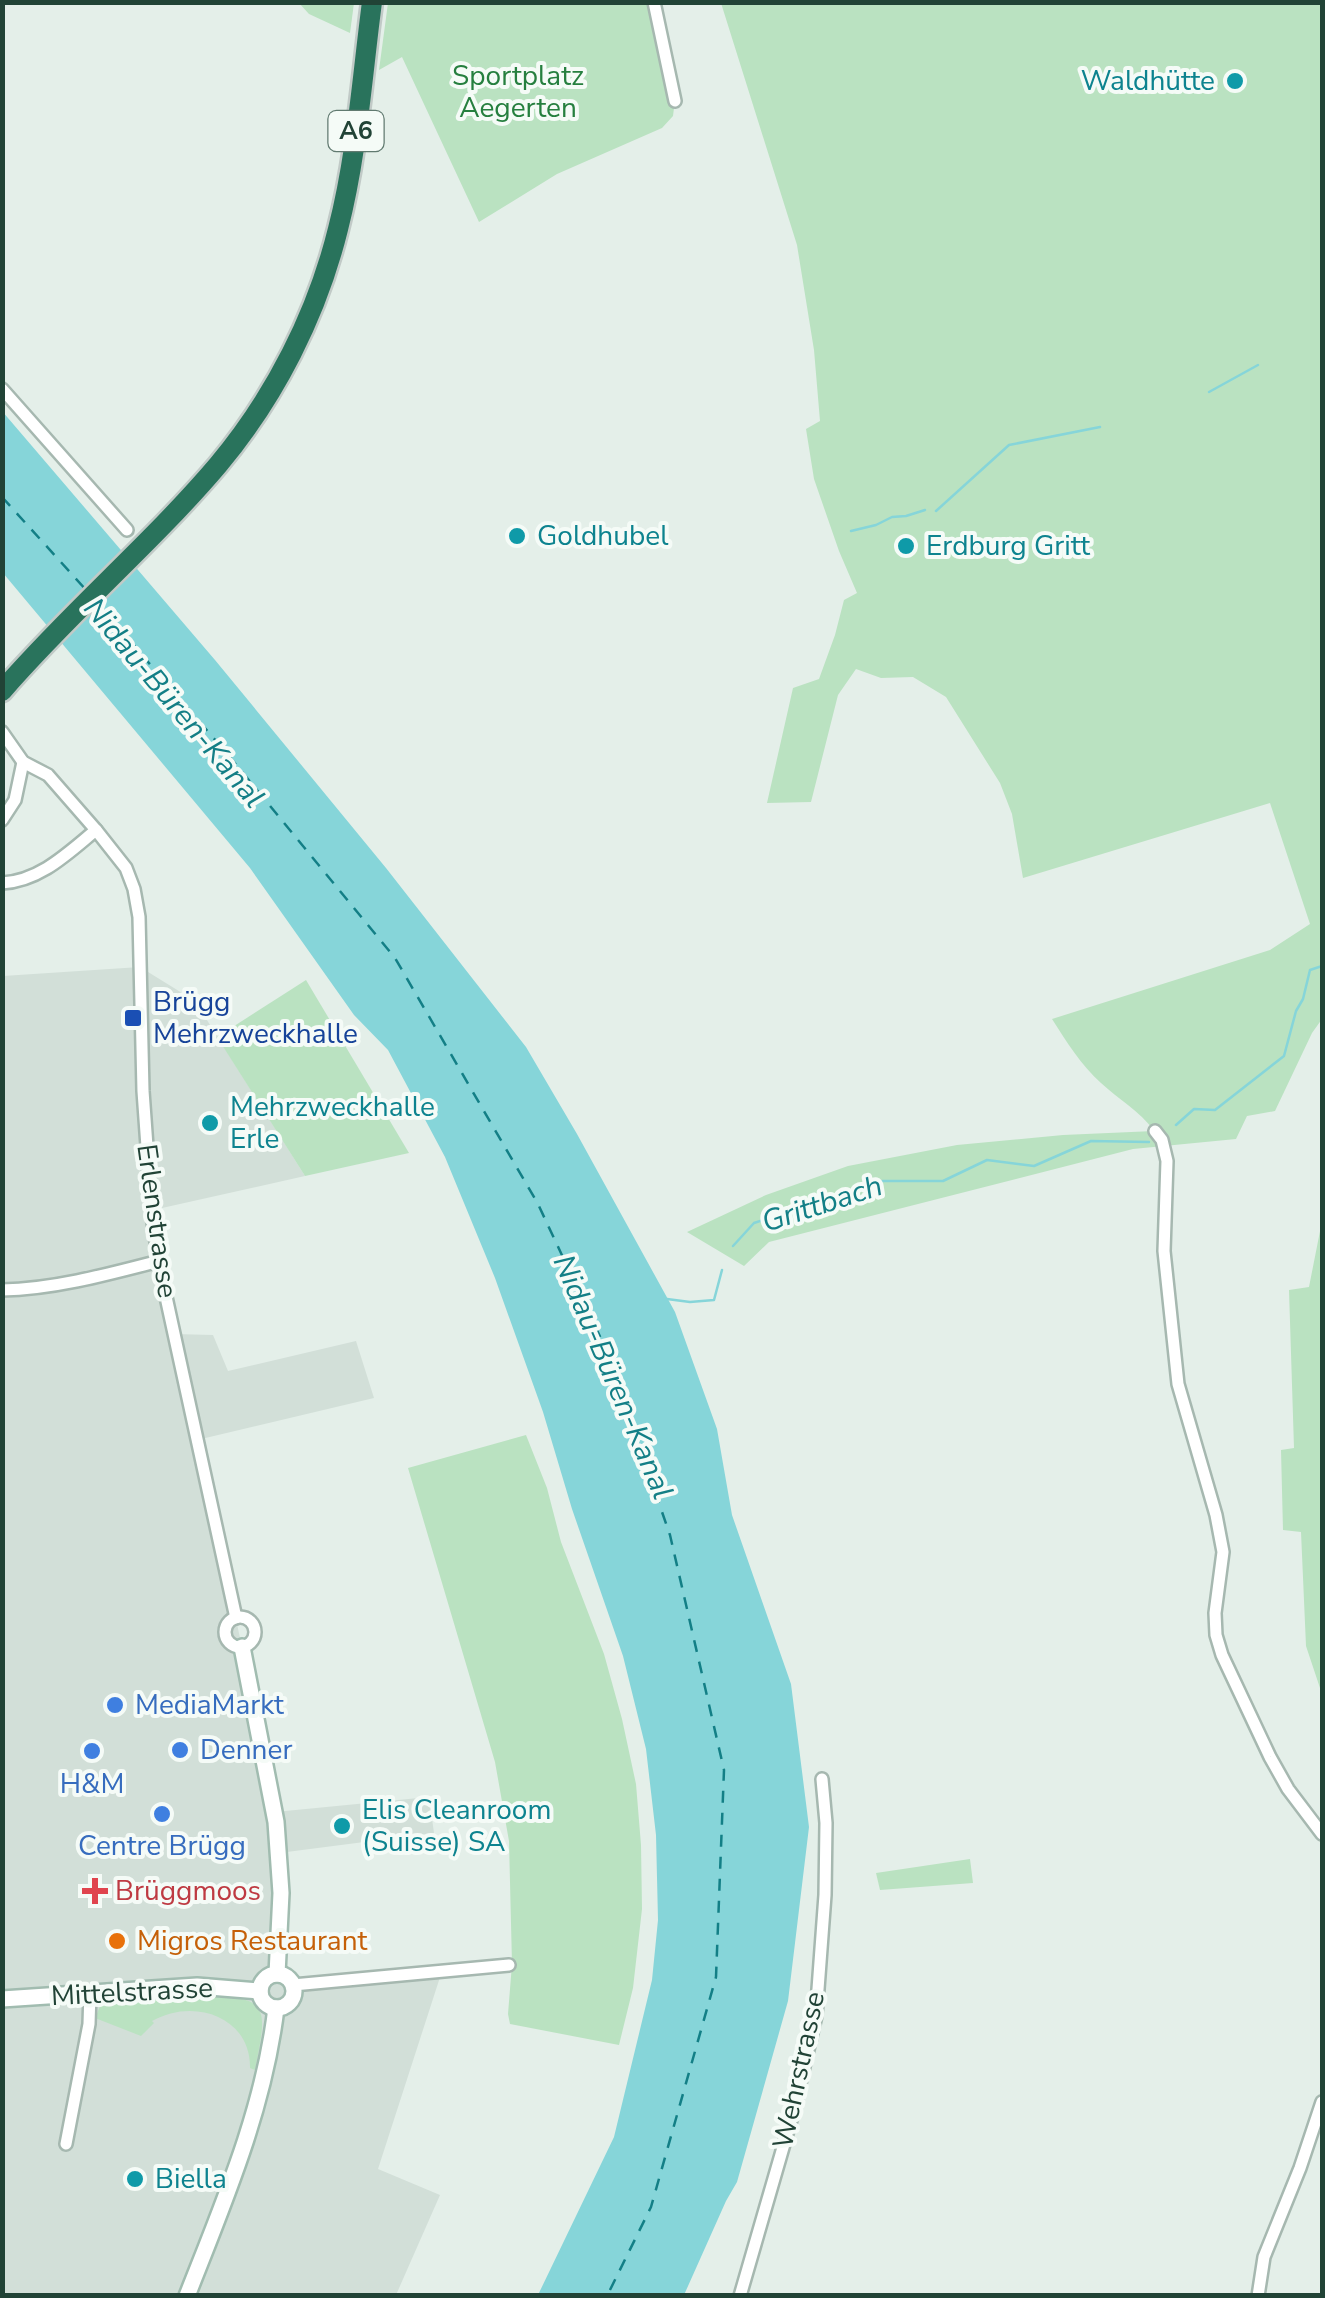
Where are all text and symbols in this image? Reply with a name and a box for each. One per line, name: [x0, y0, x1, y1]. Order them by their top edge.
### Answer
park label: Sportplatz Aegerten: [452, 57, 584, 127]
place label: Waldhütte: [1081, 62, 1215, 100]
marker: Waldhütte: [1224, 70, 1246, 92]
road number: A6: [328, 111, 384, 151]
place label: Goldhubel: [537, 517, 669, 555]
marker: Goldhubel: [506, 525, 528, 547]
place label: Erdburg Gritt: [926, 527, 1090, 565]
marker: Erdburg Gritt: [895, 535, 917, 557]
water label: Nidau-Büren-Kanal: [74, 590, 274, 816]
place label: Brügg Mehrzweckhalle: [153, 983, 358, 1053]
marker: Brügg Mehrzweckhalle: [122, 1007, 144, 1029]
place label: Mehrzweckhalle Erle: [230, 1088, 435, 1158]
marker: Mehrzweckhalle Erle: [199, 1112, 221, 1134]
street label: Erlenstrasse: [127, 1142, 187, 1300]
water label: Grittbach: [757, 1165, 887, 1243]
water label: Nidau-Büren-Kanal: [543, 1248, 683, 1506]
place label: MediaMarkt: [135, 1686, 284, 1724]
marker: MediaMarkt: [104, 1694, 126, 1716]
place label: Denner: [200, 1731, 292, 1769]
marker: Denner: [169, 1739, 191, 1761]
marker: H&M: [81, 1740, 103, 1762]
place label: H&M: [60, 1765, 124, 1803]
place label: Elis Cleanroom (Suisse) SA: [362, 1791, 551, 1861]
marker: Centre Brügg: [151, 1803, 173, 1825]
marker: Elis Cleanroom (Suisse) SA: [331, 1815, 353, 1837]
place label: Centre Brügg: [78, 1827, 246, 1865]
place label: Brüggmoos: [115, 1872, 261, 1910]
marker: Brüggmoos: [84, 1880, 106, 1902]
place label: Migros Restaurant: [137, 1922, 368, 1960]
marker: Migros Restaurant: [106, 1930, 128, 1952]
street label: Mittelstrasse: [50, 1969, 214, 2015]
street label: Wehrstrasse: [764, 1988, 834, 2152]
place label: Biella: [155, 2160, 227, 2198]
marker: Biella: [124, 2168, 146, 2190]

